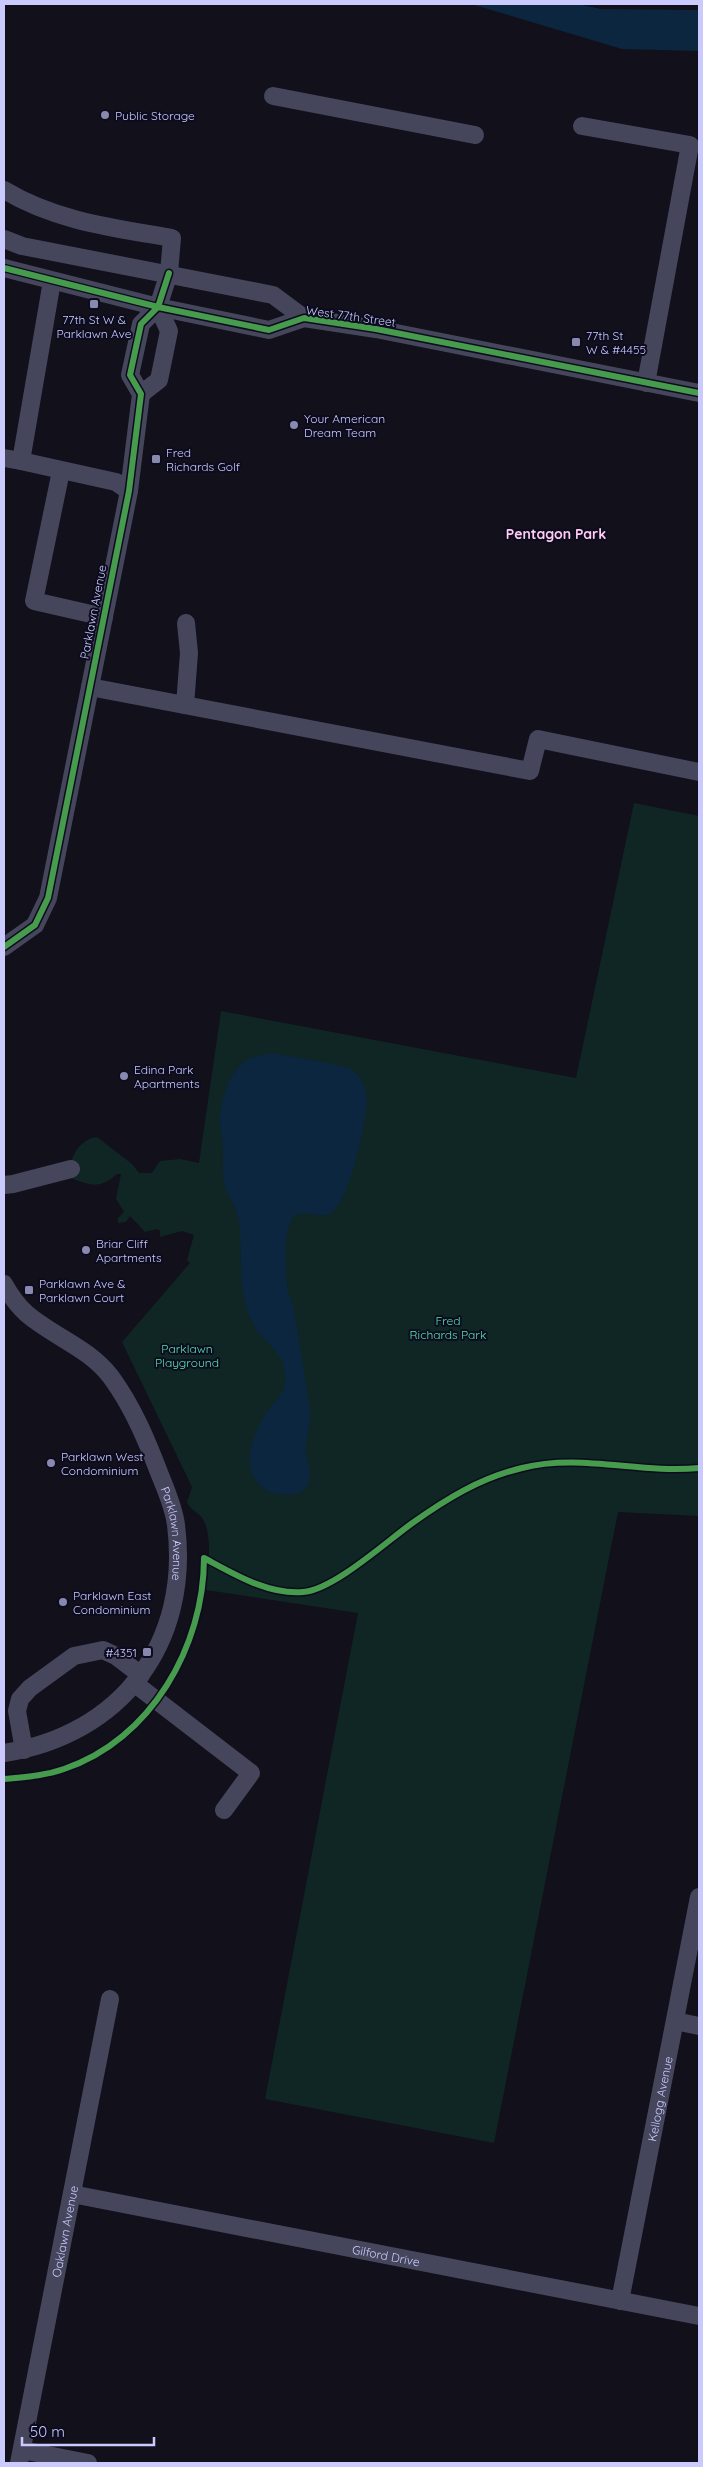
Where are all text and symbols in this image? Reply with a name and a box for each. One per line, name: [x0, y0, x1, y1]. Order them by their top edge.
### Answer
place label: Public Storage: [115, 108, 195, 123]
marker: Public Storage: [99, 109, 111, 121]
marker: 77th St W & Parklawn Ave: [88, 298, 100, 310]
street label: West 77th Street: [305, 302, 397, 330]
place label: 77th St W & Parklawn Ave: [56, 312, 132, 341]
place label: 77th St W & #4455: [586, 328, 646, 357]
marker: 77th St W & #4455: [570, 336, 582, 348]
place label: Your American Dream Team: [304, 411, 385, 440]
marker: Your American Dream Team: [288, 419, 300, 431]
place label: Fred Richards Golf: [166, 445, 241, 474]
marker: Fred Richards Golf: [150, 453, 162, 465]
district label: Pentagon Park: [506, 525, 606, 543]
street label: Parklawn Avenue: [77, 563, 110, 660]
place label: Edina Park Apartments: [134, 1062, 200, 1091]
marker: Edina Park Apartments: [118, 1070, 130, 1082]
place label: Briar Cliff Apartments: [96, 1236, 162, 1265]
marker: Briar Cliff Apartments: [80, 1244, 92, 1256]
place label: Parklawn Ave & Parklawn Court: [39, 1276, 125, 1305]
marker: Parklawn Ave & Parklawn Court: [23, 1284, 35, 1296]
park label: Fred Richards Park: [410, 1313, 486, 1342]
park label: Parklawn Playground: [155, 1341, 219, 1370]
place label: Parklawn West Condominium: [61, 1449, 143, 1478]
marker: Parklawn West Condominium: [45, 1457, 57, 1469]
street label: Parklawn Avenue: [158, 1484, 186, 1582]
place label: Parklawn East Condominium: [73, 1588, 151, 1617]
marker: Parklawn East Condominium: [57, 1596, 69, 1608]
place label: #4351: [106, 1645, 137, 1660]
marker: #4351: [141, 1646, 153, 1658]
street label: Kellogg Avenue: [644, 2055, 675, 2143]
street label: Oaklawn Avenue: [48, 2184, 81, 2279]
street label: Gilford Drive: [351, 2241, 421, 2269]
scale bar: [22, 2414, 155, 2446]
text: 50 m: [30, 2422, 65, 2441]

